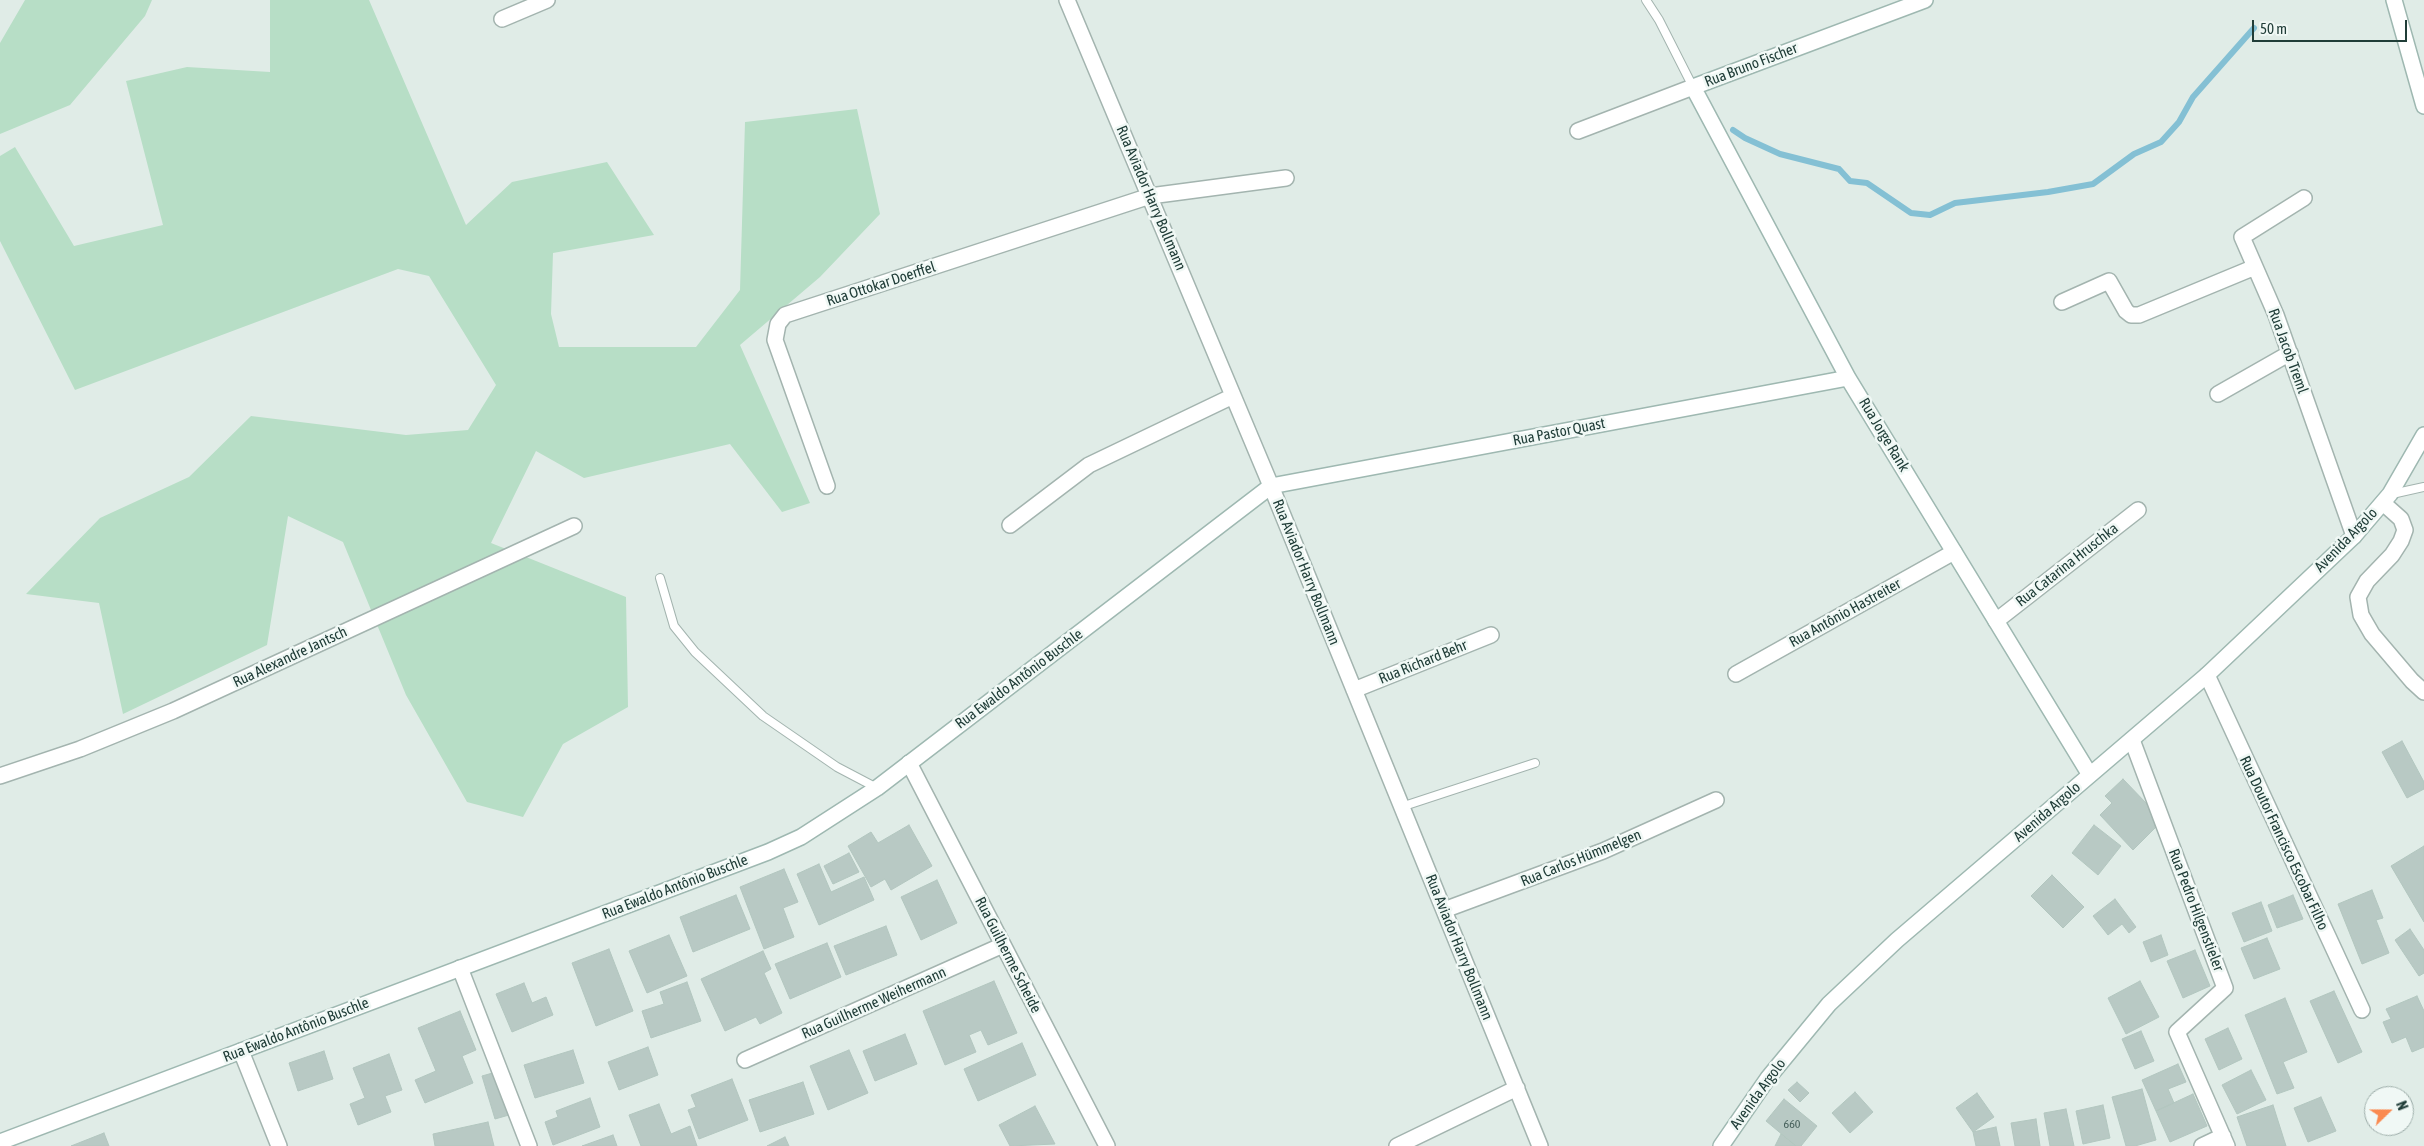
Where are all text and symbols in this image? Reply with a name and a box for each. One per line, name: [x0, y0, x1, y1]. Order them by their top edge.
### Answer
scale bar: [2254, 10, 2409, 42]
text: 50 m: [2260, 20, 2287, 37]
street label: Rua Bruno Fischer: [1702, 39, 1800, 91]
street label: Rua Aviador Harry Bollmann: [1112, 123, 1190, 273]
street label: Rua Ottokar Doerffel: [824, 258, 938, 310]
street label: Rua Jacob Treml: [2264, 306, 2312, 396]
street label: Rua Jorge Rank: [1855, 395, 1913, 475]
street label: Rua Pastor Quast: [1511, 414, 1607, 450]
street label: Rua Aviador Harry Bollmann: [1269, 497, 1343, 647]
street label: Avenida Argolo: [2311, 504, 2381, 576]
street label: Rua Catarina Hruschka: [2012, 519, 2122, 611]
street label: Rua Antônio Hastreiter: [1786, 575, 1904, 651]
street label: Rua Alexandre Jantsch: [230, 623, 350, 691]
street label: Rua Ewaldo Antônio Buschle: [952, 625, 1086, 733]
street label: Rua Richard Behr: [1376, 636, 1470, 688]
street label: Rua Doutor Francisco Escobar Filho: [2236, 753, 2332, 933]
street label: Avenida Argolo: [2010, 778, 2084, 846]
street label: Rua Carlos Hümmelgen: [1518, 826, 1644, 890]
street label: Rua Pedro Hilgenstieler: [2164, 846, 2228, 974]
street label: Rua Ewaldo Antônio Buschle: [600, 851, 750, 923]
street label: Rua Aviador Harry Bollmann: [1422, 872, 1496, 1022]
street label: Rua Guilherme Scheide: [971, 894, 1045, 1016]
street label: Rua Guilherme Weihermann: [799, 963, 949, 1043]
street label: Rua Ewaldo Antônio Buschle: [221, 994, 371, 1066]
street label: Avenida Argolo: [1726, 1055, 1790, 1133]
north arrow: [2364, 1086, 2414, 1136]
text: N: [2393, 1099, 2411, 1113]
house number: 660: [1784, 1117, 1800, 1131]

